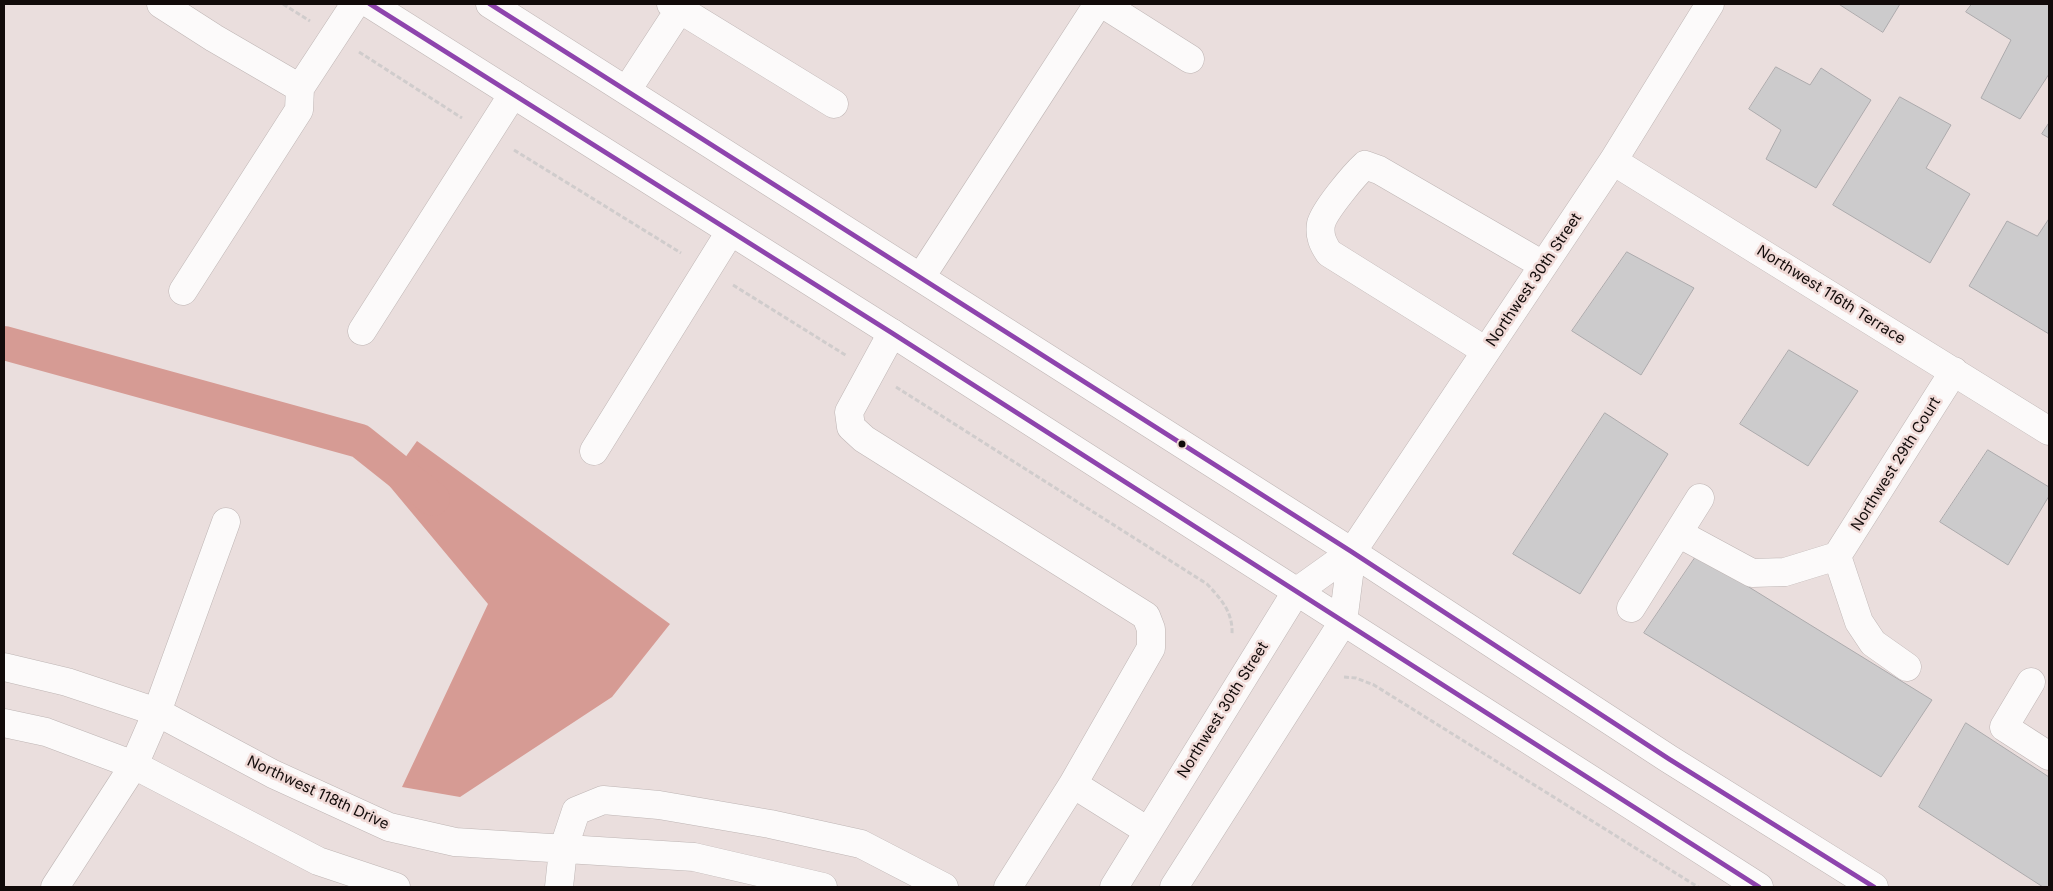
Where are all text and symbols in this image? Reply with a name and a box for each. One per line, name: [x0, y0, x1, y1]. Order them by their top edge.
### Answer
street label: Northwest 30th Street: [1483, 210, 1585, 350]
street label: Northwest 116th Terrace: [1753, 242, 1909, 348]
street label: Northwest 29th Court: [1848, 394, 1944, 534]
unlabelled marker: [1177, 439, 1187, 449]
street label: Northwest 30th Street: [1174, 639, 1272, 781]
street label: Northwest 118th Drive: [244, 752, 392, 834]

